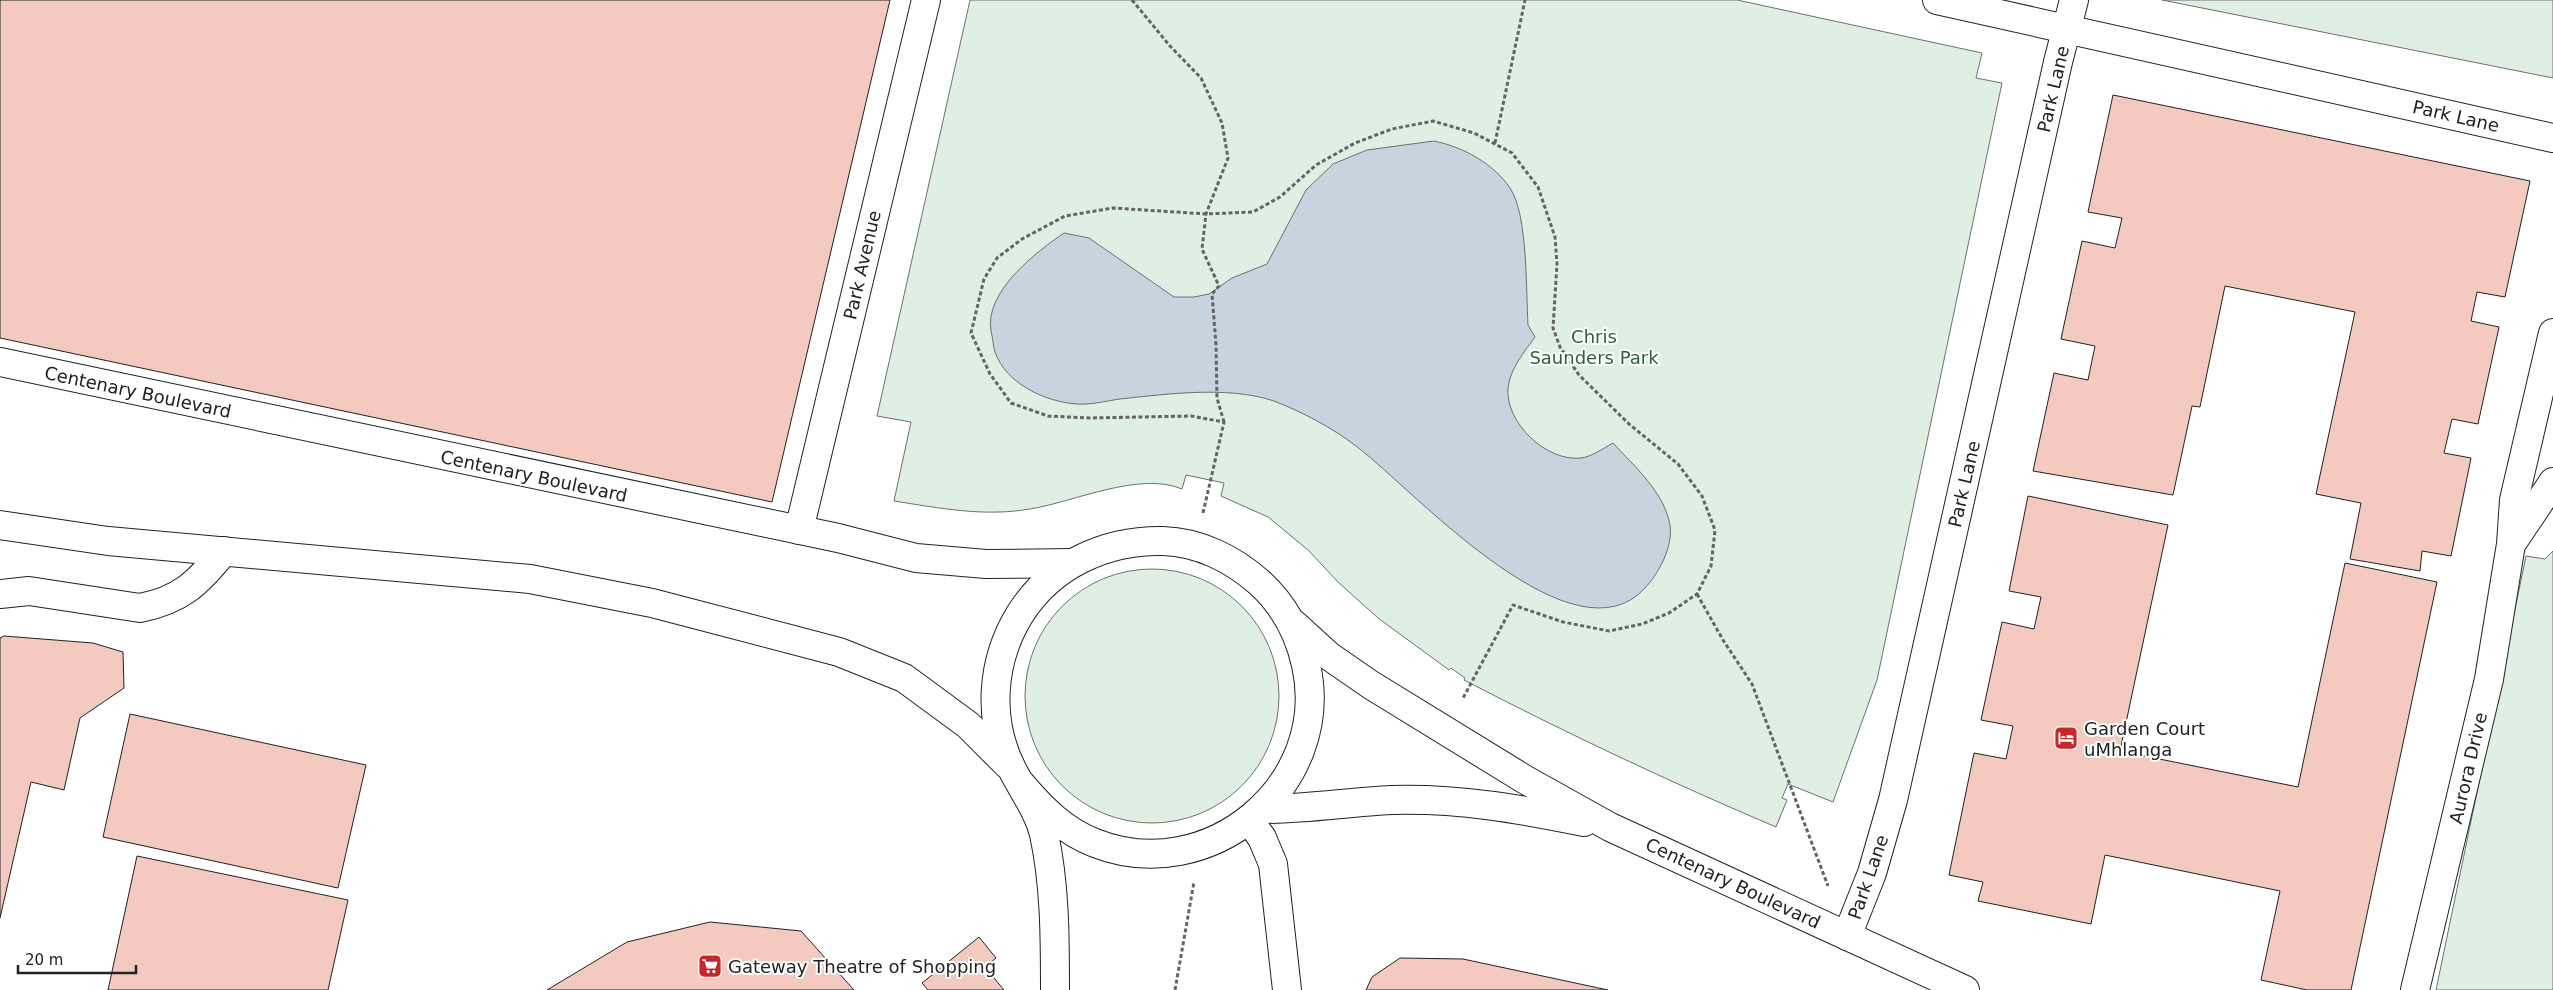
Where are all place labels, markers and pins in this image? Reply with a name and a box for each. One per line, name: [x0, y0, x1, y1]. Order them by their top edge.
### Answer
place label: Garden Court uMhlanga: [2084, 718, 2205, 760]
hotel icon: Garden Court uMhlanga: [2053, 725, 2079, 751]
supermarket icon: Gateway Theatre of Shopping: [697, 953, 723, 979]
place label: Gateway Theatre of Shopping: [728, 956, 996, 977]

